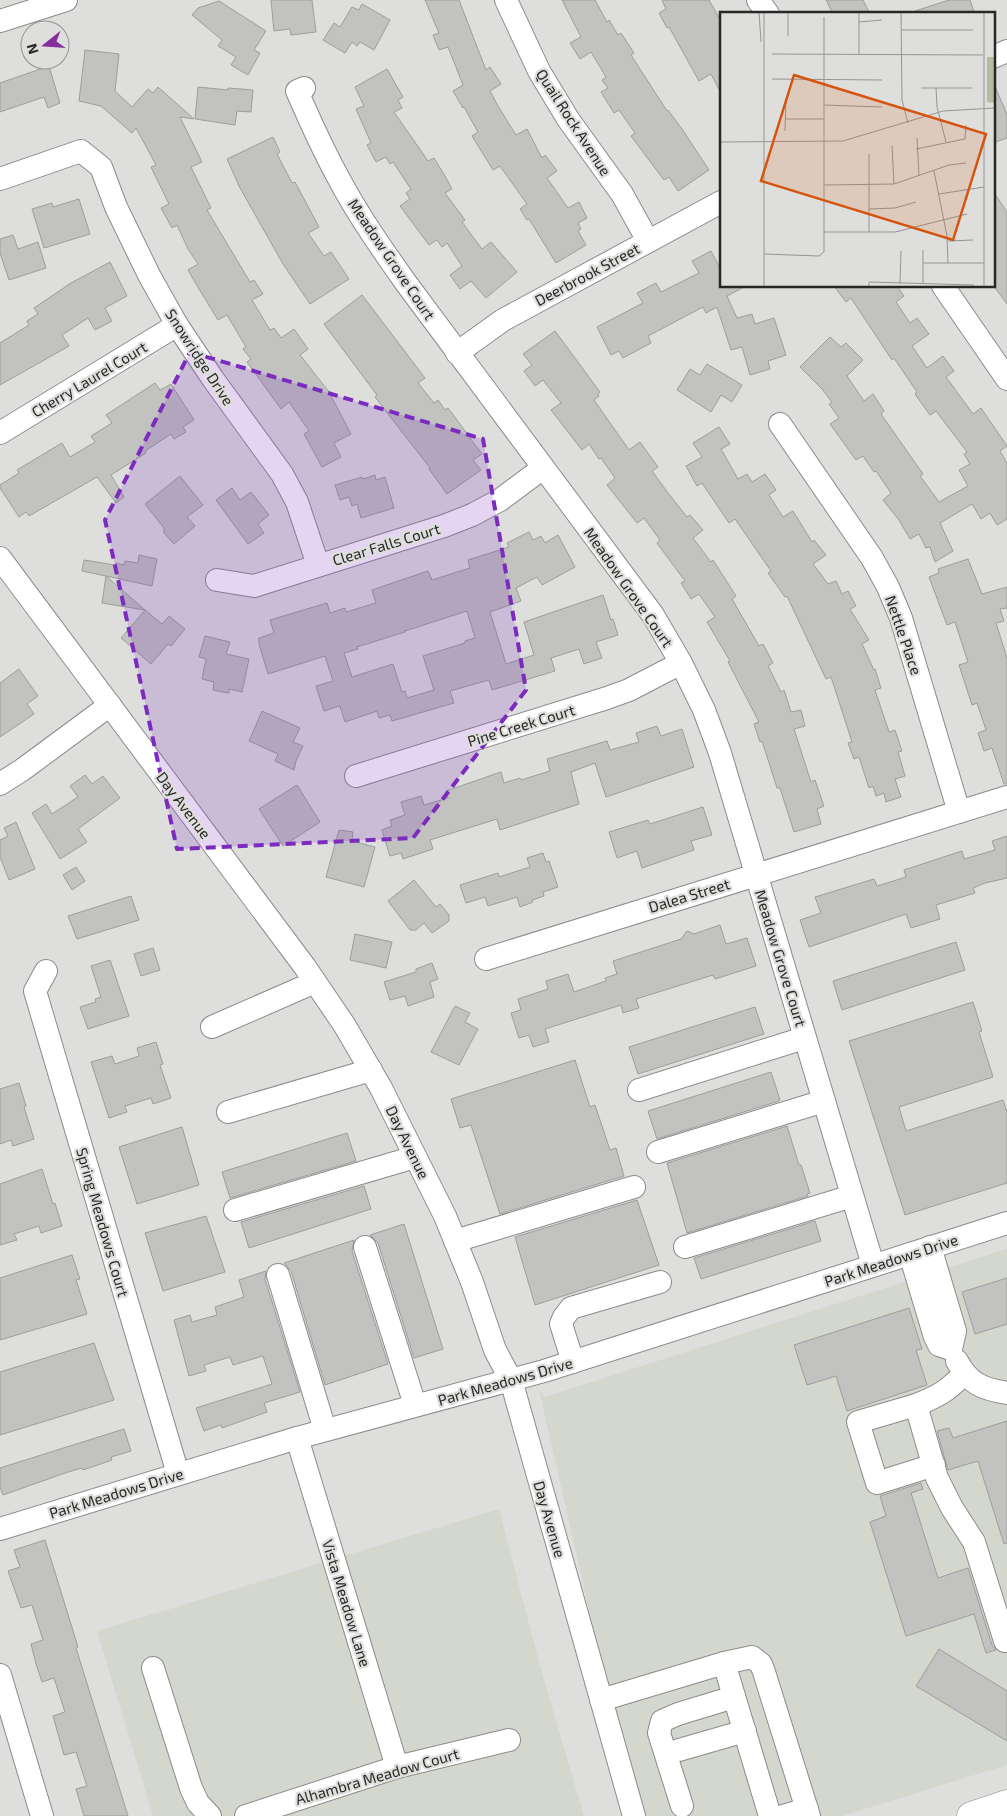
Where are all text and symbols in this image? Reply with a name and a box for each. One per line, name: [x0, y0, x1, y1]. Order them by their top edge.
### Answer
inset map: [720, 12, 994, 288]
north arrow: [20, 20, 70, 70]
text: N: [22, 42, 42, 56]
street label: Quail Rock Avenue: [532, 65, 615, 179]
street label: Meadow Grove Court: [345, 195, 439, 323]
street label: Deerbrook Street: [532, 239, 643, 309]
street label: Snowridge Drive: [162, 305, 238, 409]
street label: Cherry Laurel Court: [28, 337, 150, 421]
street label: Clear Falls Court: [330, 519, 442, 569]
street label: Meadow Grove Court: [581, 524, 677, 651]
street label: Nettle Place: [882, 593, 926, 677]
street label: Pine Creek Court: [465, 700, 577, 750]
street label: Day Avenue: [153, 768, 215, 842]
street label: Dalea Street: [646, 874, 732, 916]
street label: Meadow Grove Court: [752, 887, 810, 1029]
street label: Day Avenue: [383, 1103, 433, 1181]
street label: Spring Meadows Court: [73, 1145, 133, 1299]
street label: Park Meadows Drive: [822, 1230, 960, 1290]
street label: Park Meadows Drive: [436, 1353, 574, 1409]
street label: Park Meadows Drive: [47, 1464, 185, 1522]
street label: Day Avenue: [530, 1479, 570, 1559]
street label: Vista Meadow Lane: [319, 1537, 375, 1669]
street label: Alhambra Meadow Court: [293, 1744, 461, 1808]

